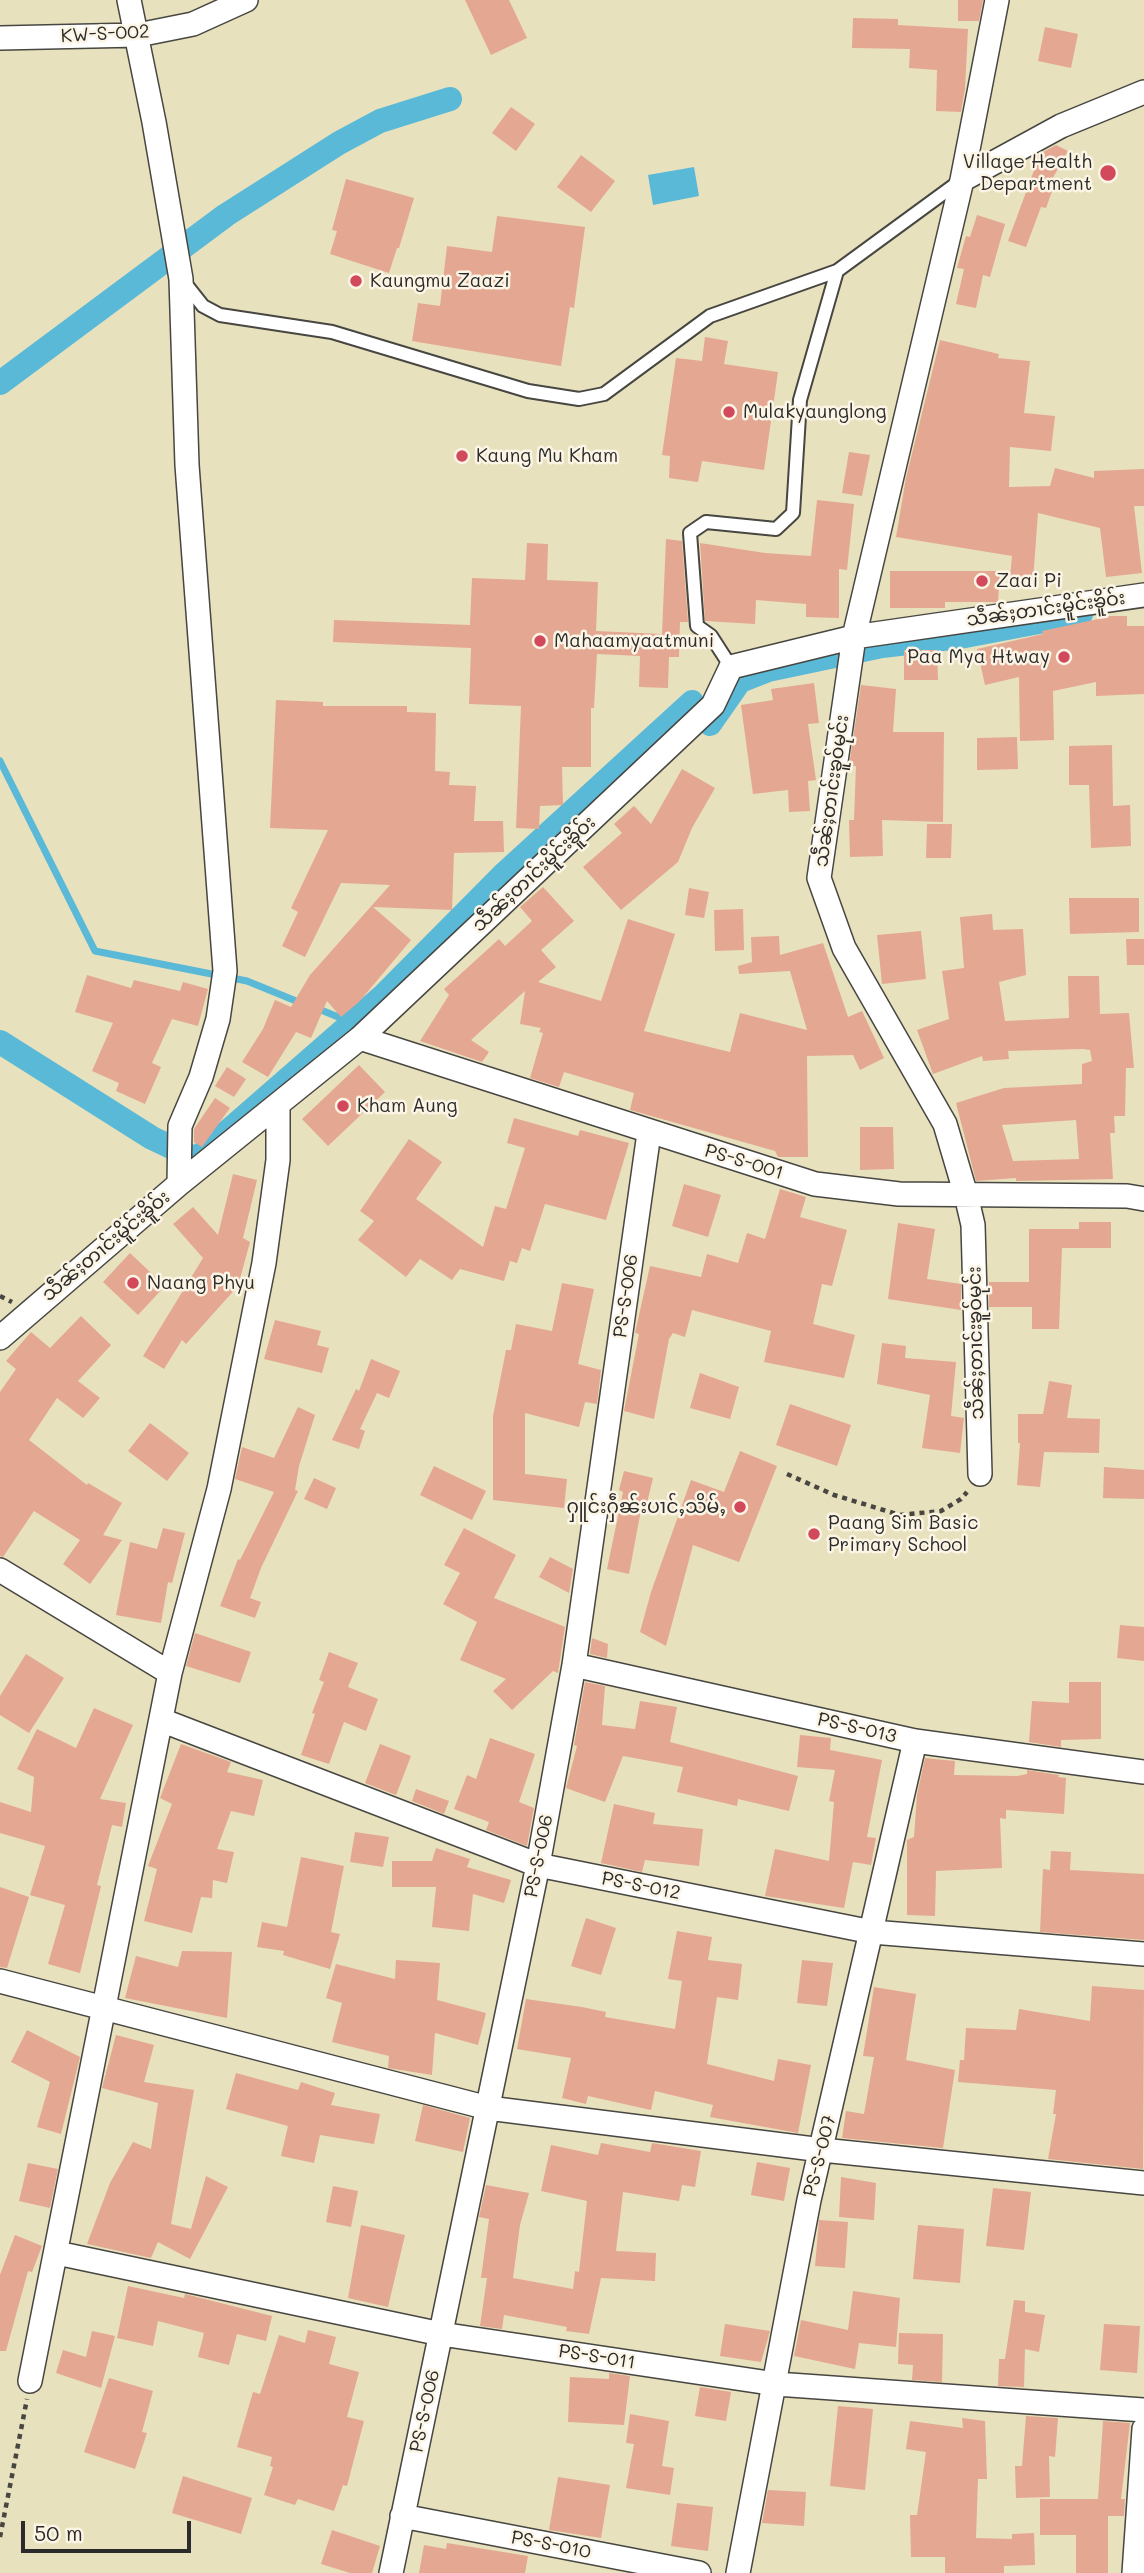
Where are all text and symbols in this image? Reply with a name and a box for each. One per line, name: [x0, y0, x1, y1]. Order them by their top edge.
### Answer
street label: KW-S-002: [60, 20, 150, 48]
place label: Village Health Department: [963, 151, 1092, 195]
marker: Village Health Department: [1098, 163, 1118, 183]
place label: Kaungmu Zaazi: [370, 270, 510, 292]
marker: Kaungmu Zaazi: [348, 273, 364, 289]
place label: Mulakyaunglong: [743, 401, 887, 423]
marker: Mulakyaunglong: [721, 404, 737, 420]
place label: Kaung Mu Kham: [476, 445, 618, 467]
marker: Kaung Mu Kham: [454, 448, 470, 464]
place label: Zaai Pi: [996, 570, 1062, 592]
marker: Zaai Pi: [974, 573, 990, 589]
street label: သဵၼ်ႈတၢင်းမိူင်းၶိူဝ်း: [965, 587, 1127, 631]
place label: Mahaamyaatmuni: [554, 630, 714, 652]
marker: Mahaamyaatmuni: [532, 633, 548, 649]
place label: Paa Mya Htway: [907, 646, 1050, 668]
marker: Paa Mya Htway: [1056, 649, 1072, 665]
street label: သဵၼ်ႈတၢင်းၶူဝ်မုင်း: [810, 713, 854, 869]
street label: သဵၼ်ႈတၢင်းမိူင်းၶိူဝ်း: [468, 811, 600, 937]
place label: Kham Aung: [357, 1095, 457, 1117]
marker: Kham Aung: [335, 1098, 351, 1114]
street label: PS-S-001: [702, 1139, 786, 1185]
street label: သဵၼ်ႈတၢင်းမိူင်းၶိူဝ်း: [37, 1186, 175, 1306]
street label: PS-S-006: [609, 1253, 643, 1339]
street label: သဵၼ်ႈတၢင်းၶူဝ်မုင်း: [963, 1266, 989, 1420]
place label: Naang Phyu: [147, 1272, 255, 1294]
marker: Naang Phyu: [125, 1275, 141, 1291]
place label: ႁူင်းႁဵꧣ်းပၢင်ႇသိမ်ႇ: [566, 1496, 726, 1518]
marker: ႁူင်းႁဵꧣ်းပၢင်ႇသိမ်ႇ: [732, 1499, 748, 1515]
place label: Paang Sim Basic Primary School: [828, 1512, 978, 1556]
marker: Paang Sim Basic Primary School: [806, 1526, 822, 1542]
street label: PS-S-013: [815, 1708, 899, 1748]
street label: PS-S-006: [520, 1813, 558, 1899]
street label: PS-S-012: [600, 1867, 682, 1905]
street label: PS-S-007: [799, 2113, 841, 2199]
street label: PS-S-011: [557, 2340, 637, 2374]
street label: PS-S-006: [405, 2368, 445, 2454]
scale bar: [24, 2506, 194, 2550]
text: 50 m: [34, 2519, 83, 2546]
street label: PS-S-010: [509, 2526, 593, 2564]

